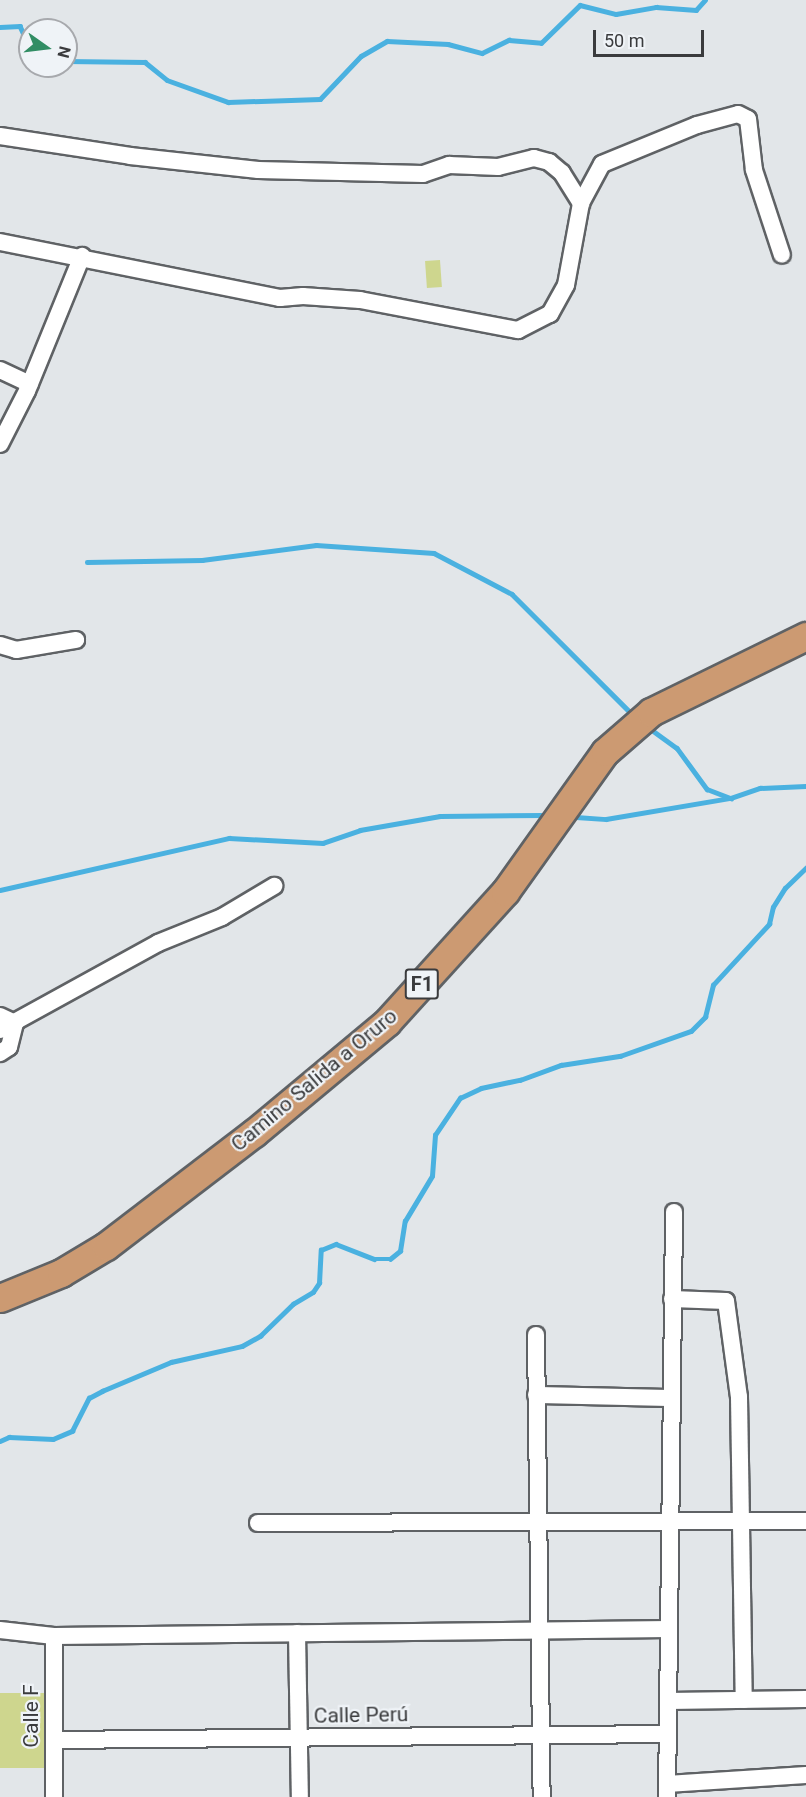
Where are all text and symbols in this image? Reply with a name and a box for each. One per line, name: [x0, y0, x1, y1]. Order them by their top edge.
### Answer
north arrow: [18, 18, 78, 78]
scale bar: [596, 18, 707, 56]
text: 50 m: [604, 30, 644, 51]
text: N: [53, 44, 75, 60]
road number: F1: [404, 967, 440, 1001]
street label: Camino Salida a Oruro: [226, 1003, 402, 1157]
street label: Calle F: [18, 1684, 44, 1748]
street label: Calle Perú: [313, 1702, 409, 1728]

